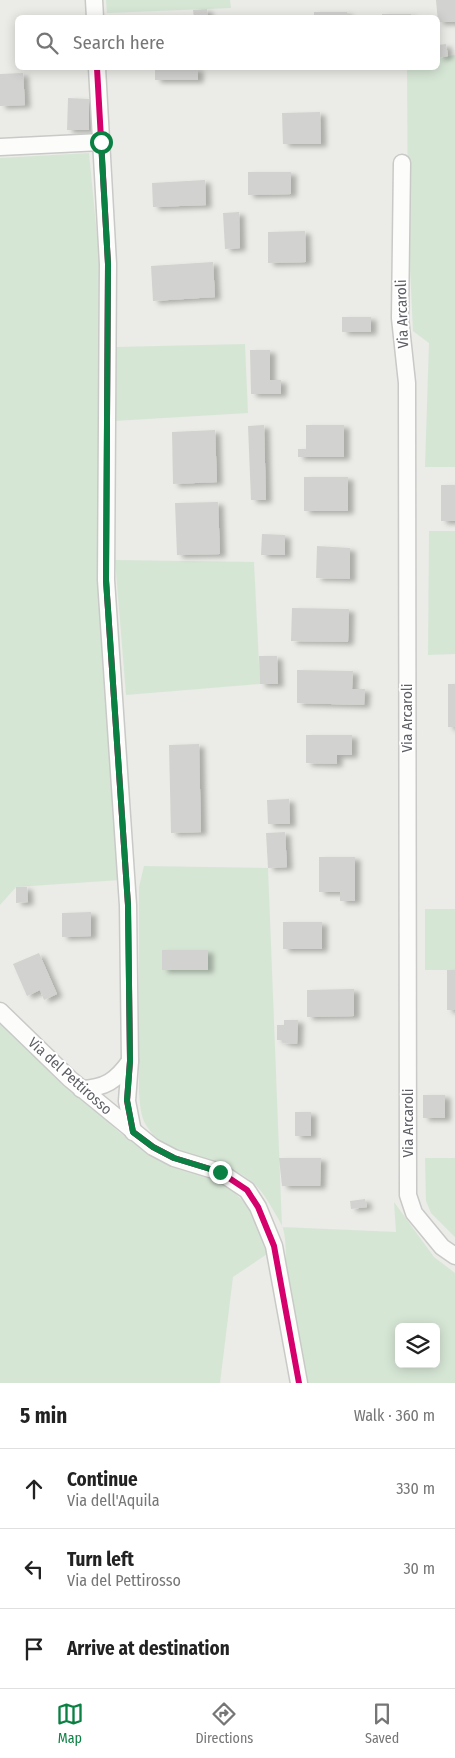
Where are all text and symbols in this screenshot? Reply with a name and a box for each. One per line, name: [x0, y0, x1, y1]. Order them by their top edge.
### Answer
search box: [15, 15, 440, 70]
icon: search: [33, 29, 61, 57]
text: Search here: [73, 31, 165, 54]
route start: [90, 131, 113, 154]
street label: Via Arcaroli: [392, 279, 412, 349]
street label: Via Arcaroli: [398, 683, 416, 753]
street label: Via del Pettirosso: [24, 1034, 116, 1119]
street label: Via Arcaroli: [399, 1088, 417, 1158]
route end: [209, 1161, 232, 1184]
map controls: [395, 1323, 440, 1368]
button: layers: [395, 1323, 440, 1368]
text: 5 min: [20, 1403, 67, 1429]
text: Walk · 360 m: [354, 1406, 435, 1425]
text: Continue: [67, 1468, 138, 1491]
icon: ahead: [20, 1475, 48, 1503]
text: 330 m: [396, 1479, 435, 1498]
text: Via dell'Aquila: [67, 1491, 160, 1510]
text: Turn left: [67, 1548, 134, 1571]
icon: left: [20, 1555, 48, 1583]
text: 30 m: [403, 1559, 435, 1578]
text: Via del Pettirosso: [67, 1571, 181, 1590]
icon: arrive: [20, 1635, 48, 1663]
text: Arrive at destination: [67, 1637, 230, 1660]
tab: Map: [56, 1700, 84, 1747]
tab: Directions: [195, 1700, 253, 1747]
tab: Saved: [365, 1700, 399, 1747]

